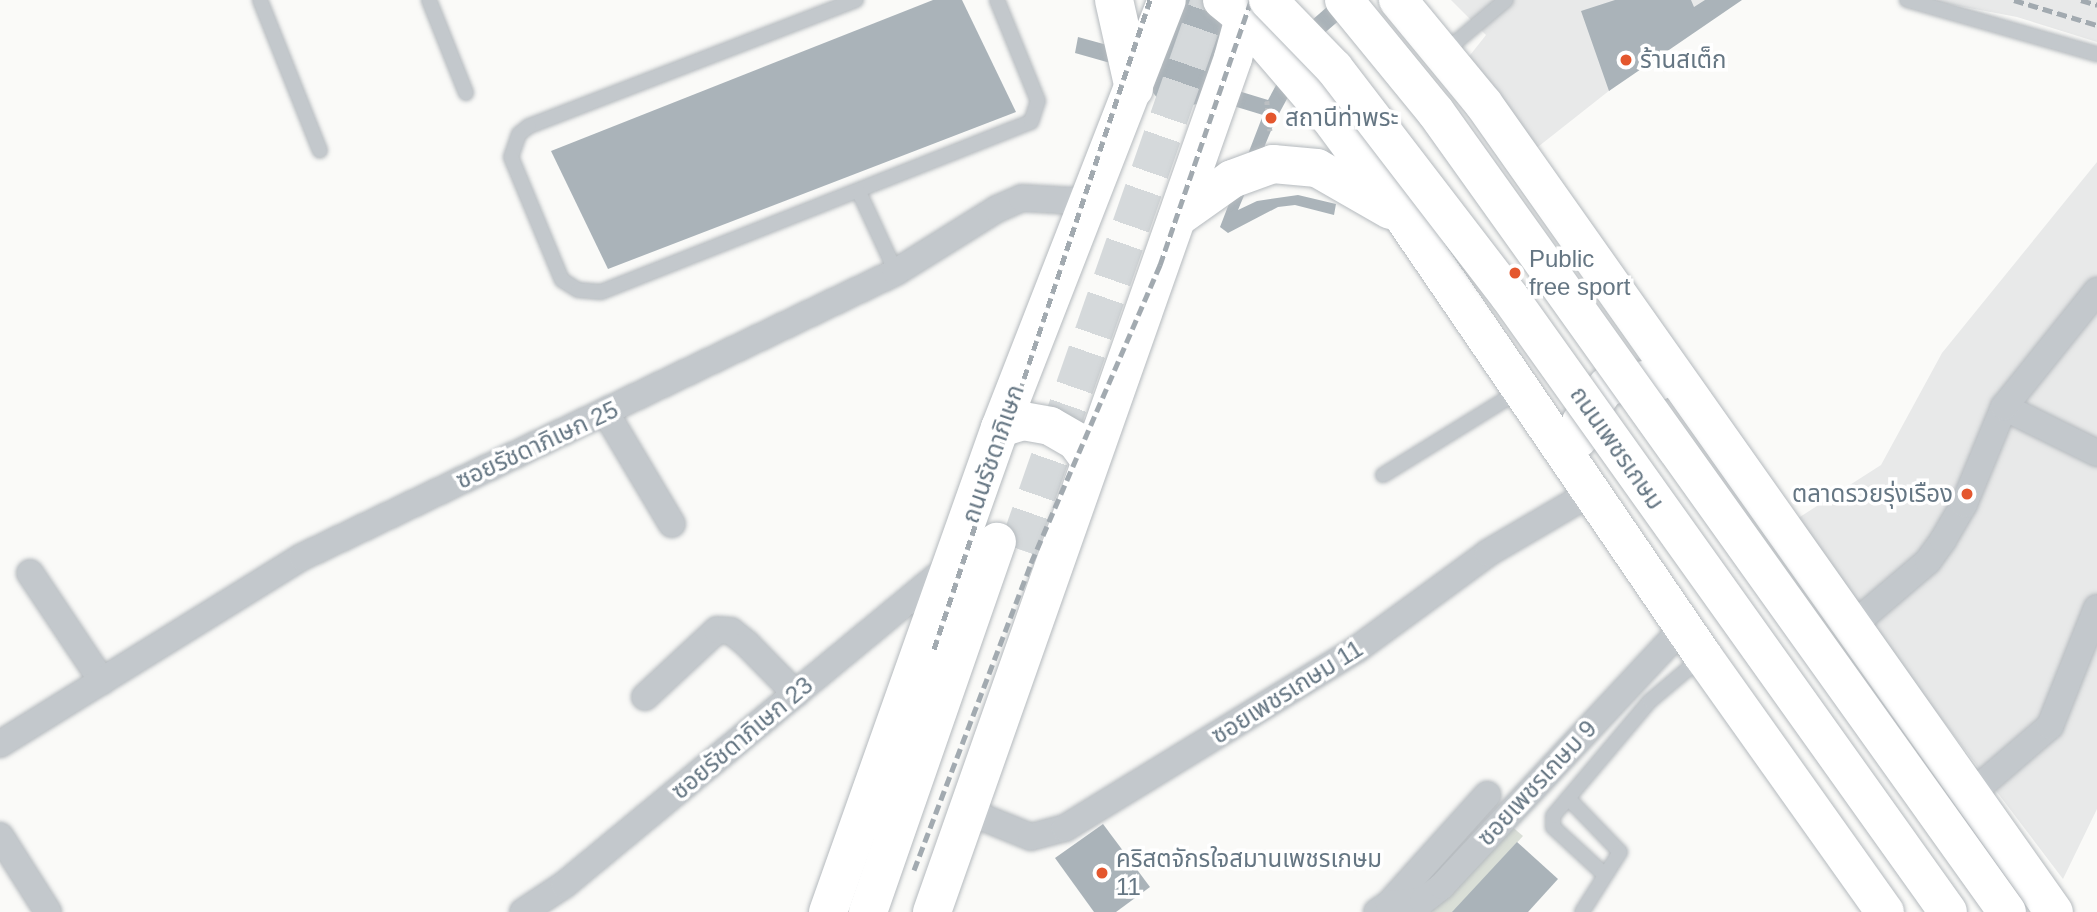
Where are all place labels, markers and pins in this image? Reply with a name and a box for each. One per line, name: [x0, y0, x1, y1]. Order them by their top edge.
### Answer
place label: ร้านสเต็ก: [1640, 46, 1726, 74]
marker: ร้านสเต็ก: [1618, 52, 1634, 68]
place label: สถานีท่าพระ: [1285, 104, 1398, 132]
marker: สถานีท่าพระ: [1263, 110, 1279, 126]
place label: Public free sport: [1529, 245, 1630, 301]
marker: Public free sport: [1507, 265, 1523, 281]
place label: ตลาดรวยรุ่งเรือง: [1792, 480, 1953, 508]
marker: ตลาดรวยรุ่งเรือง: [1959, 486, 1975, 502]
place label: คริสตจักรใจสมานเพชรเกษม 11: [1116, 845, 1382, 901]
marker: คริสตจักรใจสมานเพชรเกษม 11: [1094, 865, 1110, 881]

